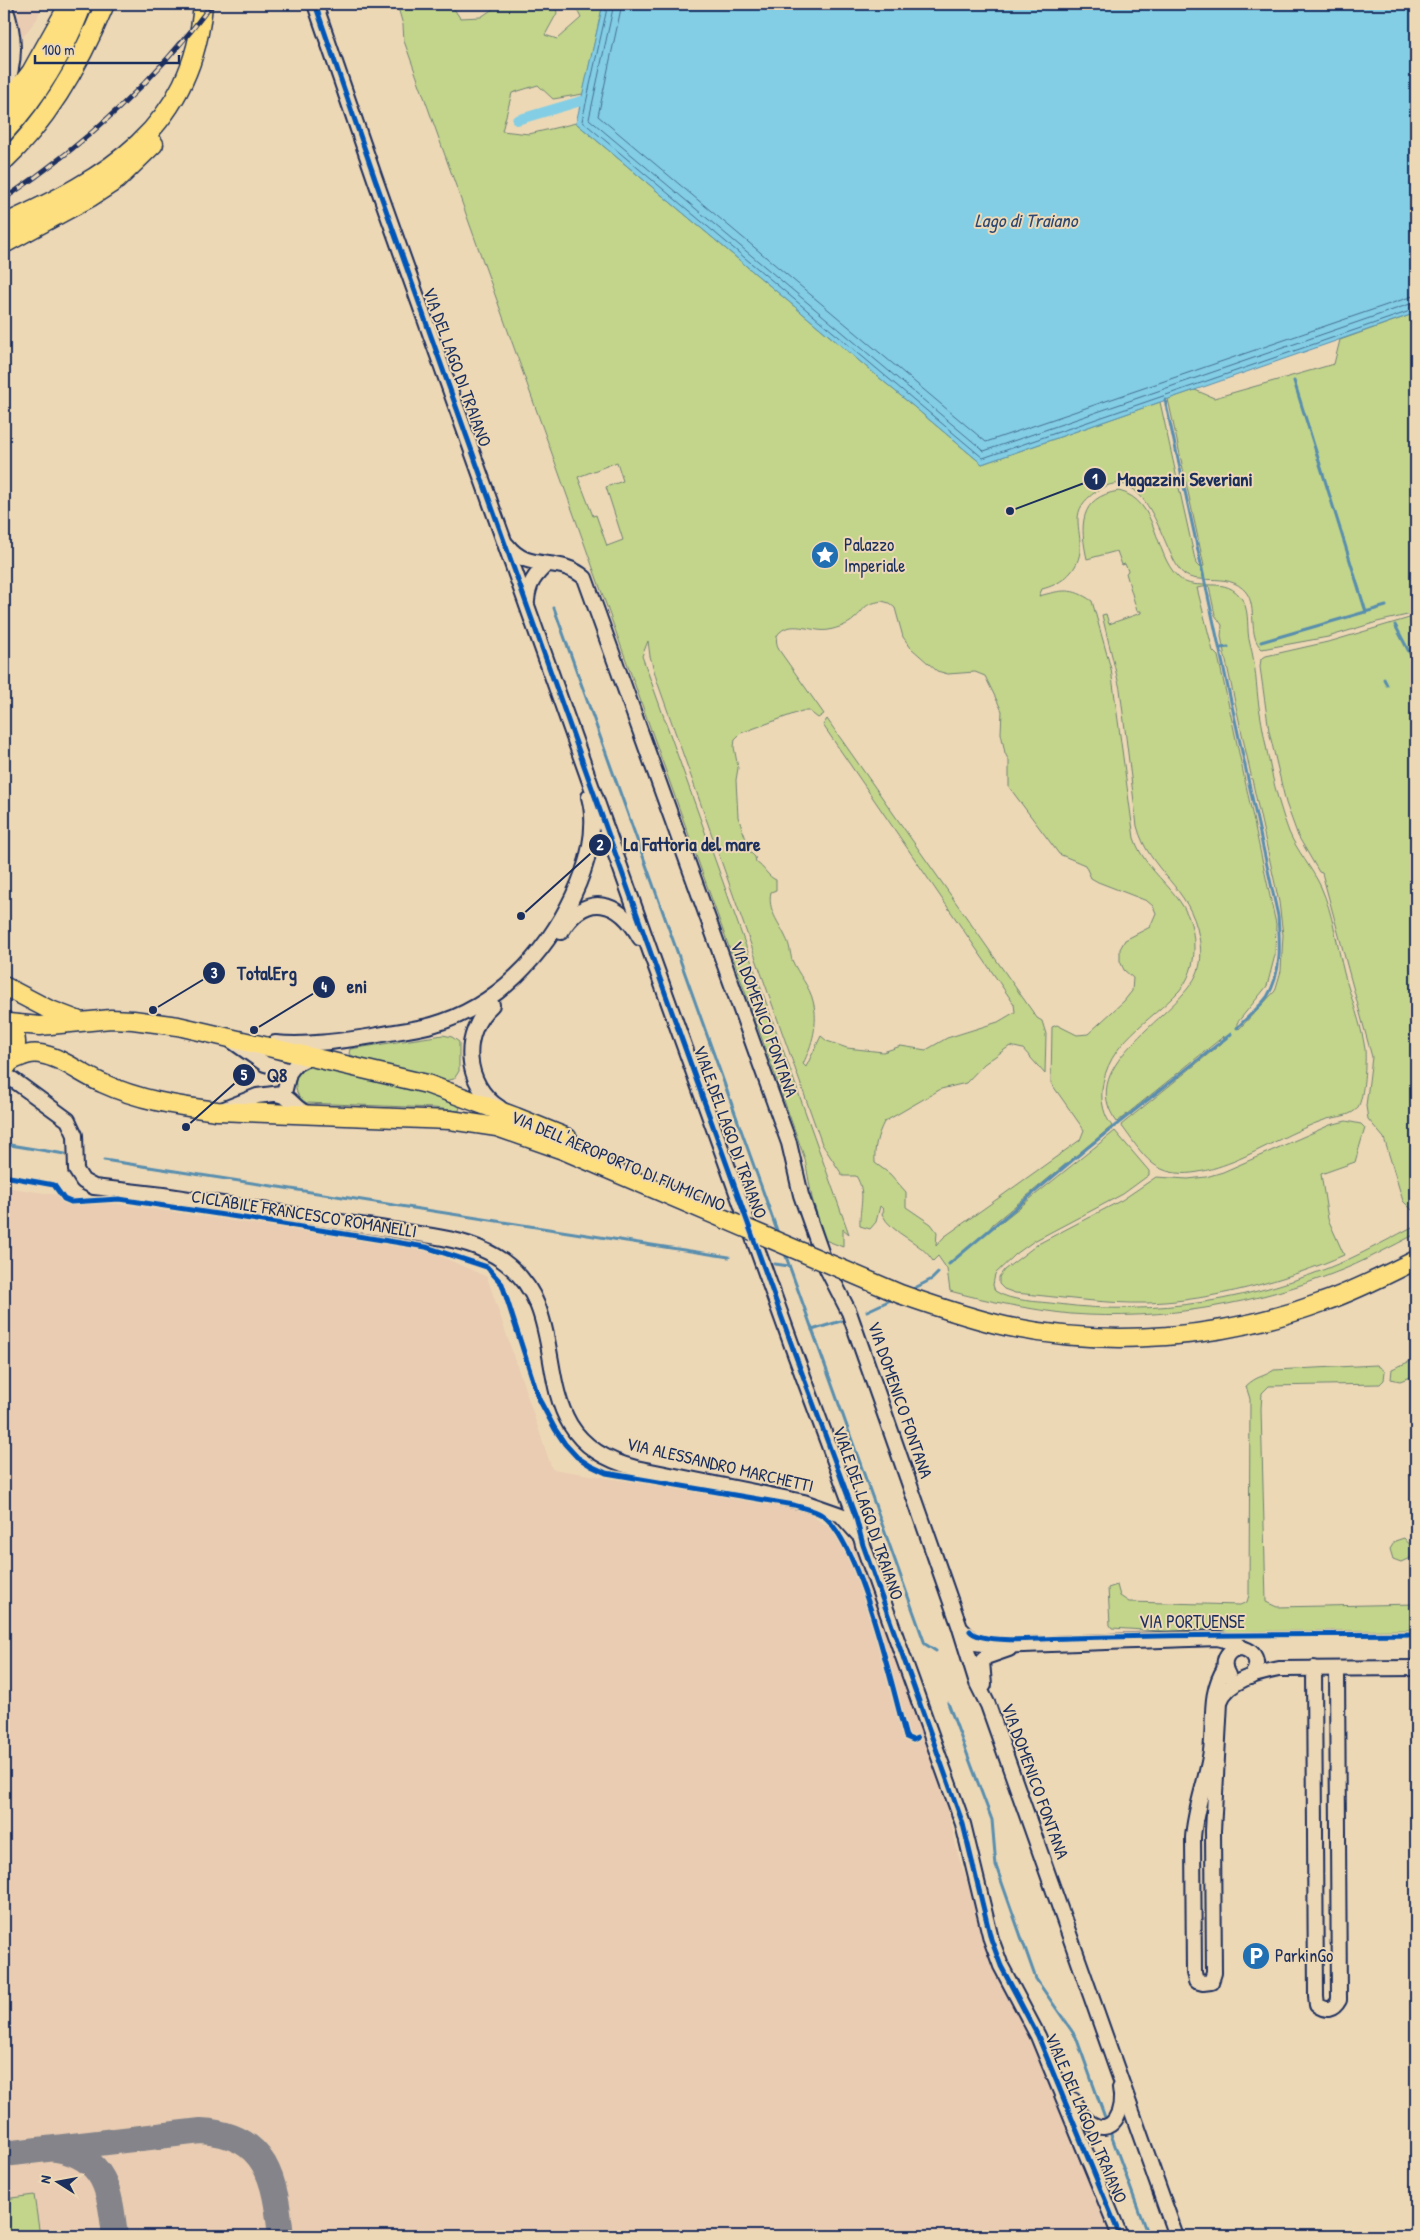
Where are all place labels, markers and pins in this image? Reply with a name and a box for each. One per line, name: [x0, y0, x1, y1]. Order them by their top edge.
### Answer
callout: Magazzini Severiani: [1083, 462, 1263, 496]
place label: Palazzo Imperiale: [844, 532, 905, 578]
place icon: Palazzo Imperiale: [810, 540, 840, 570]
callout: La Fattoria del mare: [588, 828, 770, 862]
callout: TotalErg: [202, 956, 307, 990]
callout: eni: [311, 970, 377, 1004]
callout: Q8: [231, 1058, 297, 1092]
parking icon: ParkinGo: [1241, 1941, 1271, 1971]
place label: ParkinGo: [1275, 1943, 1333, 1968]

